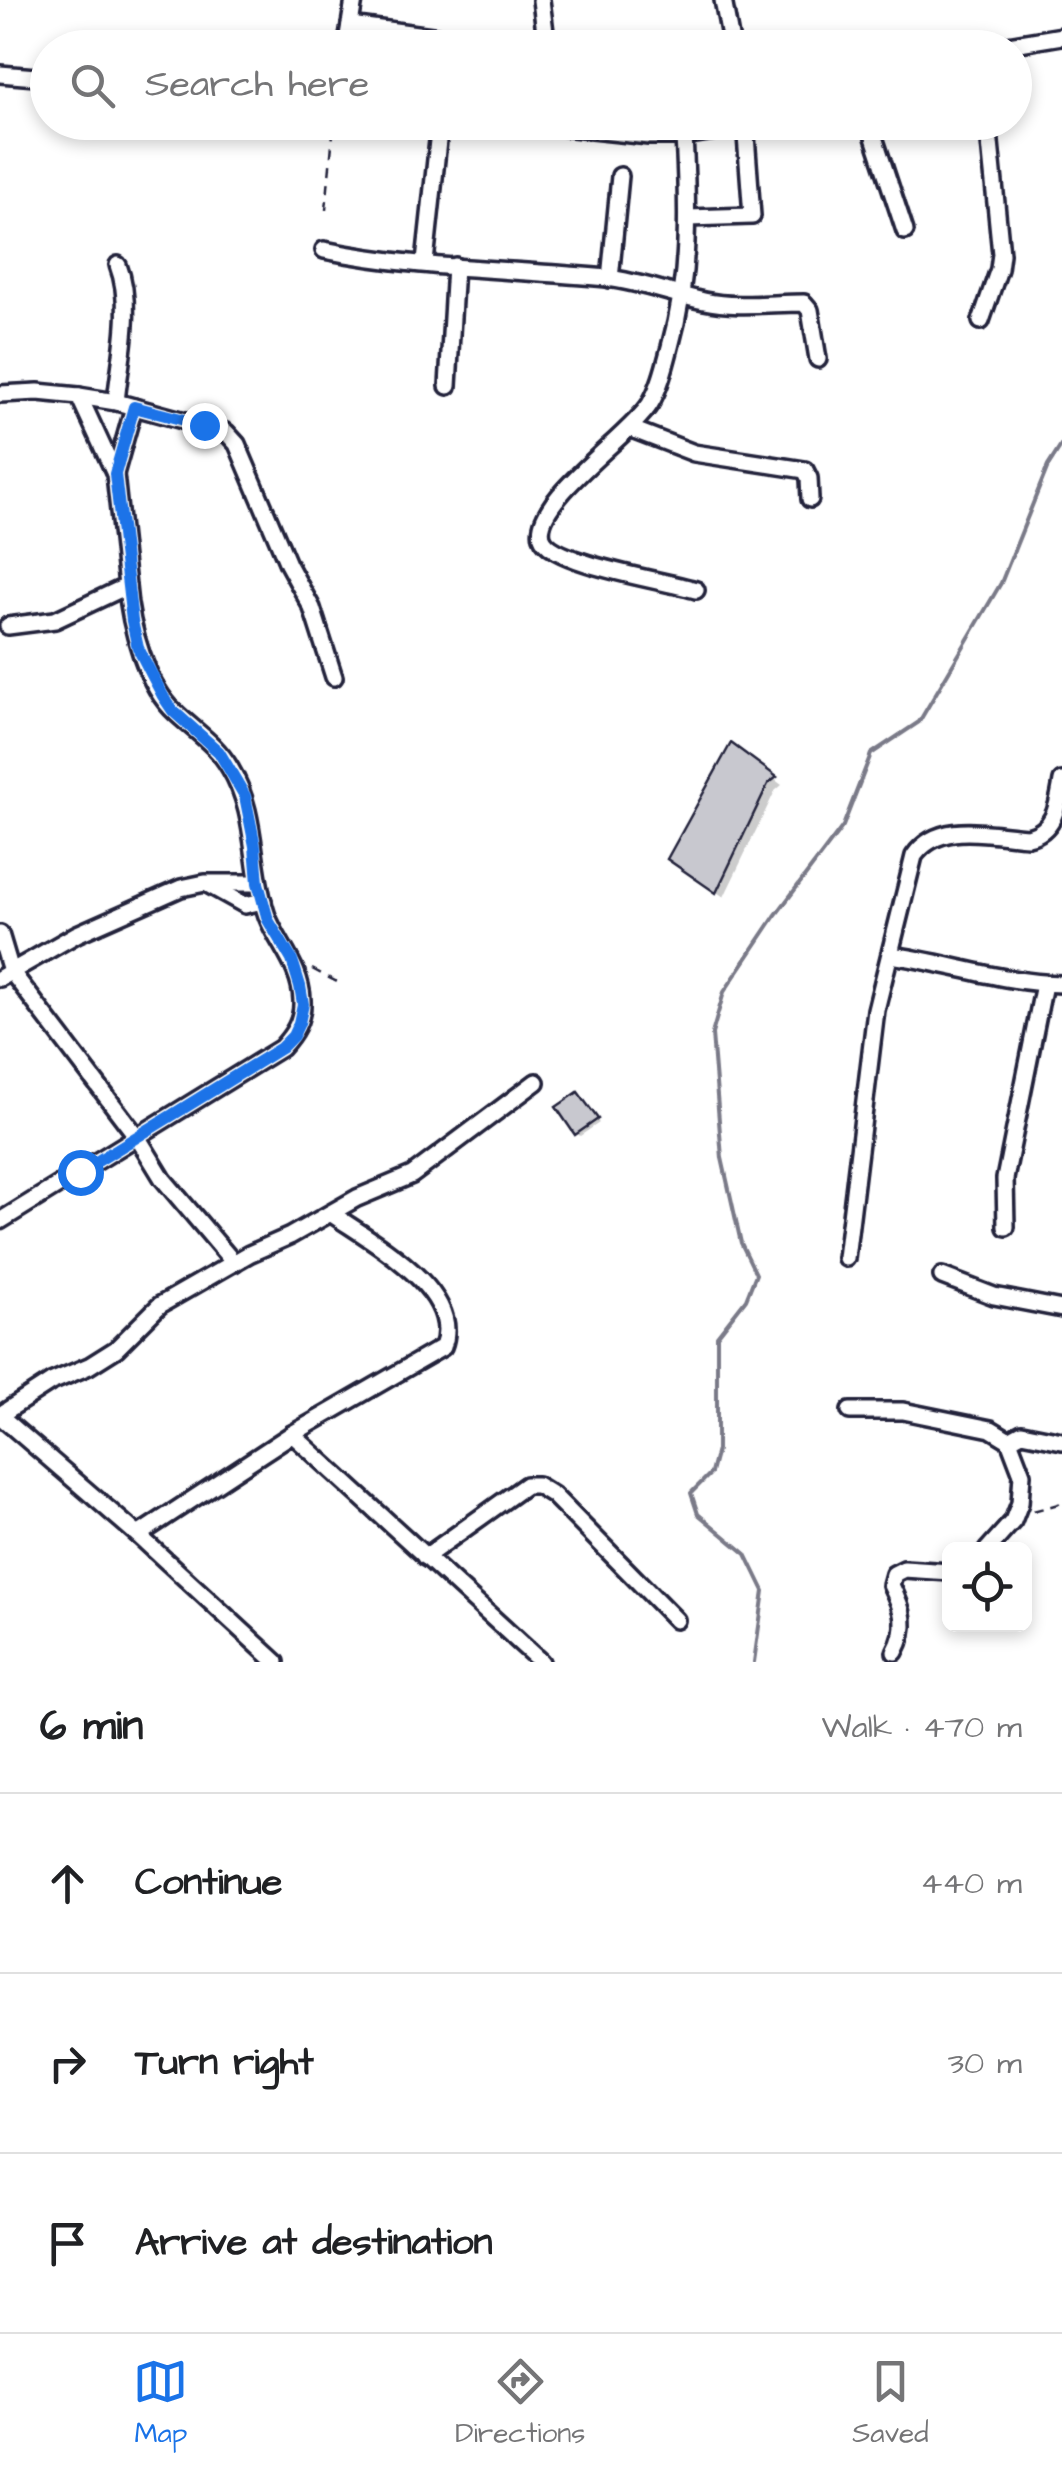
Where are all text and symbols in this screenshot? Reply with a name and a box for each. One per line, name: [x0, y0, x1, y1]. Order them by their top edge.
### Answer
search box: [30, 30, 1032, 140]
icon: search: [65, 58, 120, 113]
text: Search here: [145, 59, 369, 111]
route end: [182, 403, 228, 449]
route start: [58, 1150, 104, 1196]
map controls: [942, 1542, 1032, 1632]
button: locate: [942, 1542, 1032, 1632]
text: 6 min: [40, 1698, 143, 1756]
text: Walk · 470 m: [821, 1705, 1022, 1750]
icon: ahead: [40, 1856, 95, 1911]
text: Continue: [135, 1857, 282, 1909]
text: 440 m: [921, 1861, 1022, 1906]
icon: right: [40, 2036, 95, 2091]
text: Turn right: [135, 2037, 314, 2089]
text: 30 m: [948, 2041, 1022, 2086]
icon: arrive: [40, 2216, 95, 2271]
text: Arrive at destination: [135, 2217, 492, 2269]
tab: Map: [133, 2354, 188, 2453]
tab: Directions: [455, 2354, 585, 2453]
tab: Saved: [852, 2354, 929, 2453]

